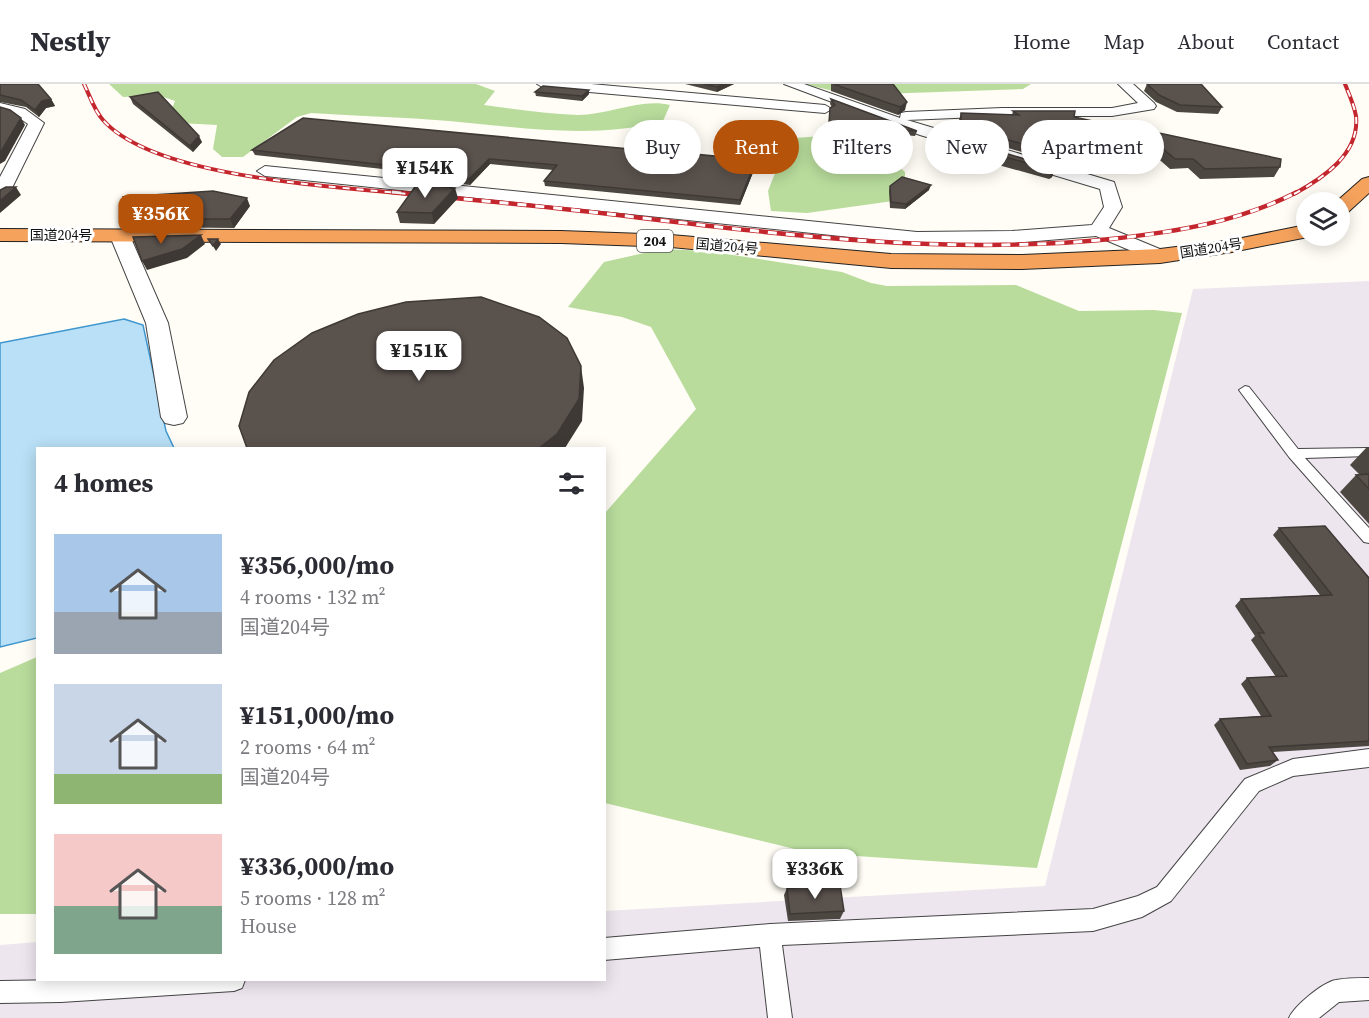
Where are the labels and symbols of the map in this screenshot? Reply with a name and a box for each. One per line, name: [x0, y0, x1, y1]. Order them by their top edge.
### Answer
pin: ¥154K: [383, 148, 467, 199]
pin: ¥356K: [119, 194, 203, 245]
street label: 国道204号: [30, 225, 93, 245]
road number: 204: [637, 230, 673, 252]
street label: 国道204号: [695, 233, 759, 259]
street label: 国道204号: [1178, 233, 1244, 263]
pin: ¥151K: [377, 331, 461, 382]
pin: ¥336K: [773, 849, 857, 900]

